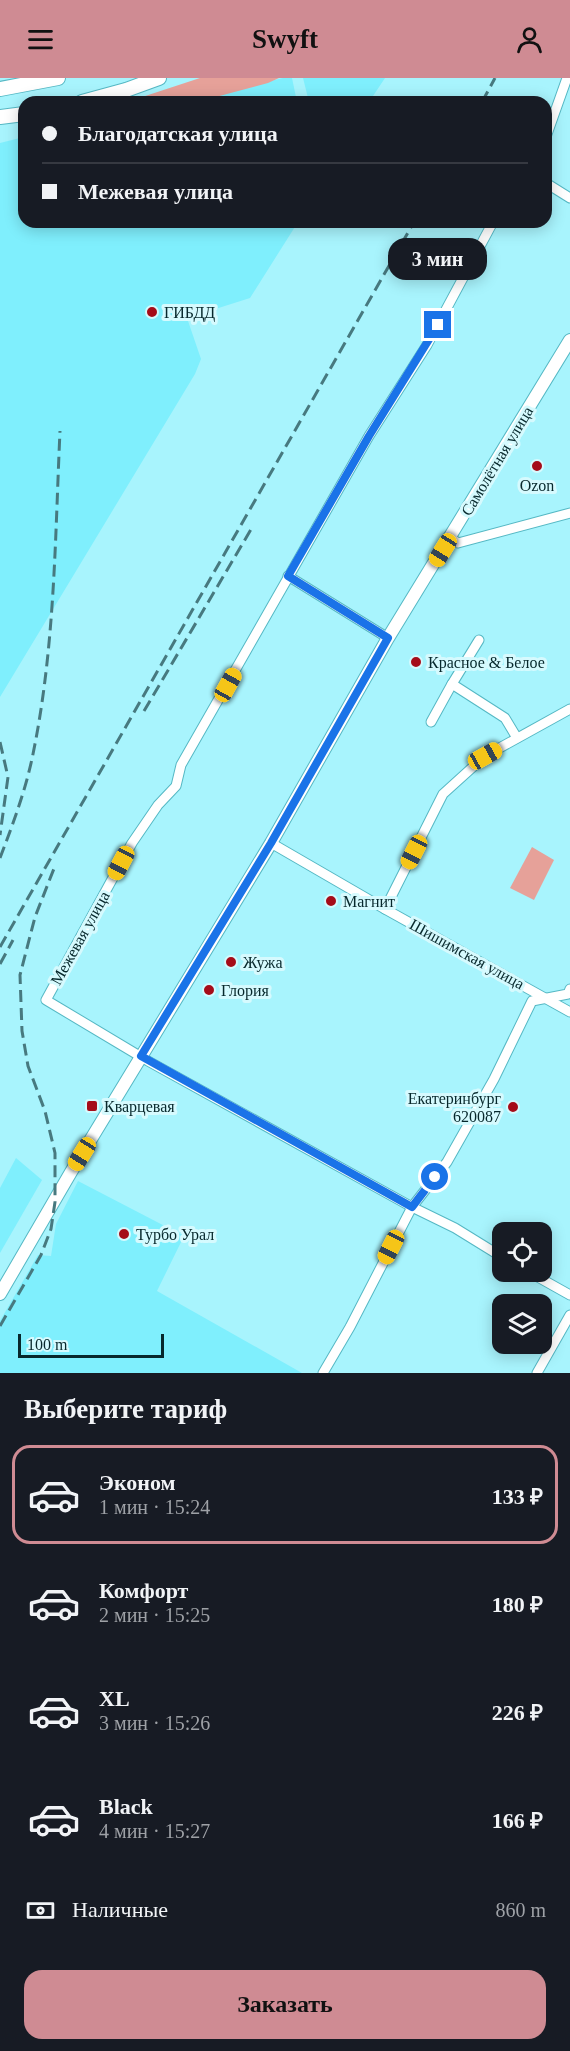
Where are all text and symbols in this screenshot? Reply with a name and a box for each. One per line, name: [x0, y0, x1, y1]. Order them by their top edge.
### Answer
icon: menu: [24, 23, 57, 56]
icon: person: [513, 23, 546, 56]
text: Swyft: [252, 24, 318, 54]
text: Благодатская улица: [78, 121, 278, 146]
text: Межевая улица: [78, 179, 233, 204]
callout: 3 мин: [388, 238, 488, 280]
text: 3 мин: [412, 248, 463, 270]
place label: ГИБДД: [164, 304, 215, 322]
marker: ГИБДД: [145, 305, 159, 319]
route end: [424, 311, 451, 338]
street label: Самолётная улица: [458, 403, 537, 519]
marker: Ozon: [530, 459, 544, 473]
place label: Ozon: [520, 477, 554, 494]
car: [426, 530, 460, 570]
place label: Красное & Белое: [428, 654, 545, 672]
marker: Красное & Белое: [409, 655, 423, 669]
car: [211, 665, 245, 705]
car: [465, 739, 505, 773]
car: [398, 832, 430, 872]
car: [105, 843, 137, 883]
street label: Межевая улица: [47, 888, 114, 988]
place label: Магнит: [343, 893, 395, 910]
marker: Магнит: [324, 894, 338, 908]
street label: Шишимская улица: [406, 915, 527, 993]
place label: Жужа: [243, 954, 283, 972]
marker: Жужа: [224, 955, 238, 969]
place label: Глория: [221, 982, 270, 1000]
marker: Глория: [202, 983, 216, 997]
place label: Екатеринбург 620087: [408, 1090, 501, 1125]
place label: Кварцевая: [104, 1098, 175, 1116]
marker: Кварцевая: [85, 1099, 99, 1113]
marker: Екатеринбург 620087: [506, 1100, 520, 1114]
car: [65, 1134, 99, 1174]
route start: [421, 1163, 448, 1190]
map controls: [492, 1222, 552, 1354]
button: locate: [492, 1222, 552, 1282]
place label: Турбо Урал: [136, 1226, 214, 1244]
marker: Турбо Урал: [117, 1227, 131, 1241]
car: [375, 1227, 407, 1267]
button: layers: [492, 1294, 552, 1354]
scale bar: [18, 1331, 164, 1358]
text: 100 m: [27, 1336, 67, 1353]
text: Выберите тариф: [24, 1394, 227, 1424]
icon: car: [27, 1468, 81, 1522]
text: Эконом: [99, 1470, 176, 1495]
text: 133 ₽: [492, 1484, 543, 1509]
text: 1 мин · 15:24: [99, 1496, 210, 1518]
icon: car: [27, 1576, 81, 1630]
text: Комфорт: [99, 1578, 188, 1603]
text: 180 ₽: [492, 1592, 543, 1617]
text: 2 мин · 15:25: [99, 1604, 210, 1626]
icon: car: [27, 1684, 81, 1738]
text: XL: [99, 1686, 130, 1711]
text: 226 ₽: [492, 1700, 543, 1725]
text: 3 мин · 15:26: [99, 1712, 210, 1734]
icon: car: [27, 1792, 81, 1846]
text: Black: [99, 1794, 153, 1819]
text: 166 ₽: [492, 1808, 543, 1833]
text: 4 мин · 15:27: [99, 1820, 210, 1842]
icon: cash: [24, 1894, 57, 1927]
text: Наличные: [72, 1897, 168, 1922]
text: 860 m: [495, 1899, 546, 1921]
button: Заказать: [24, 1970, 546, 2039]

